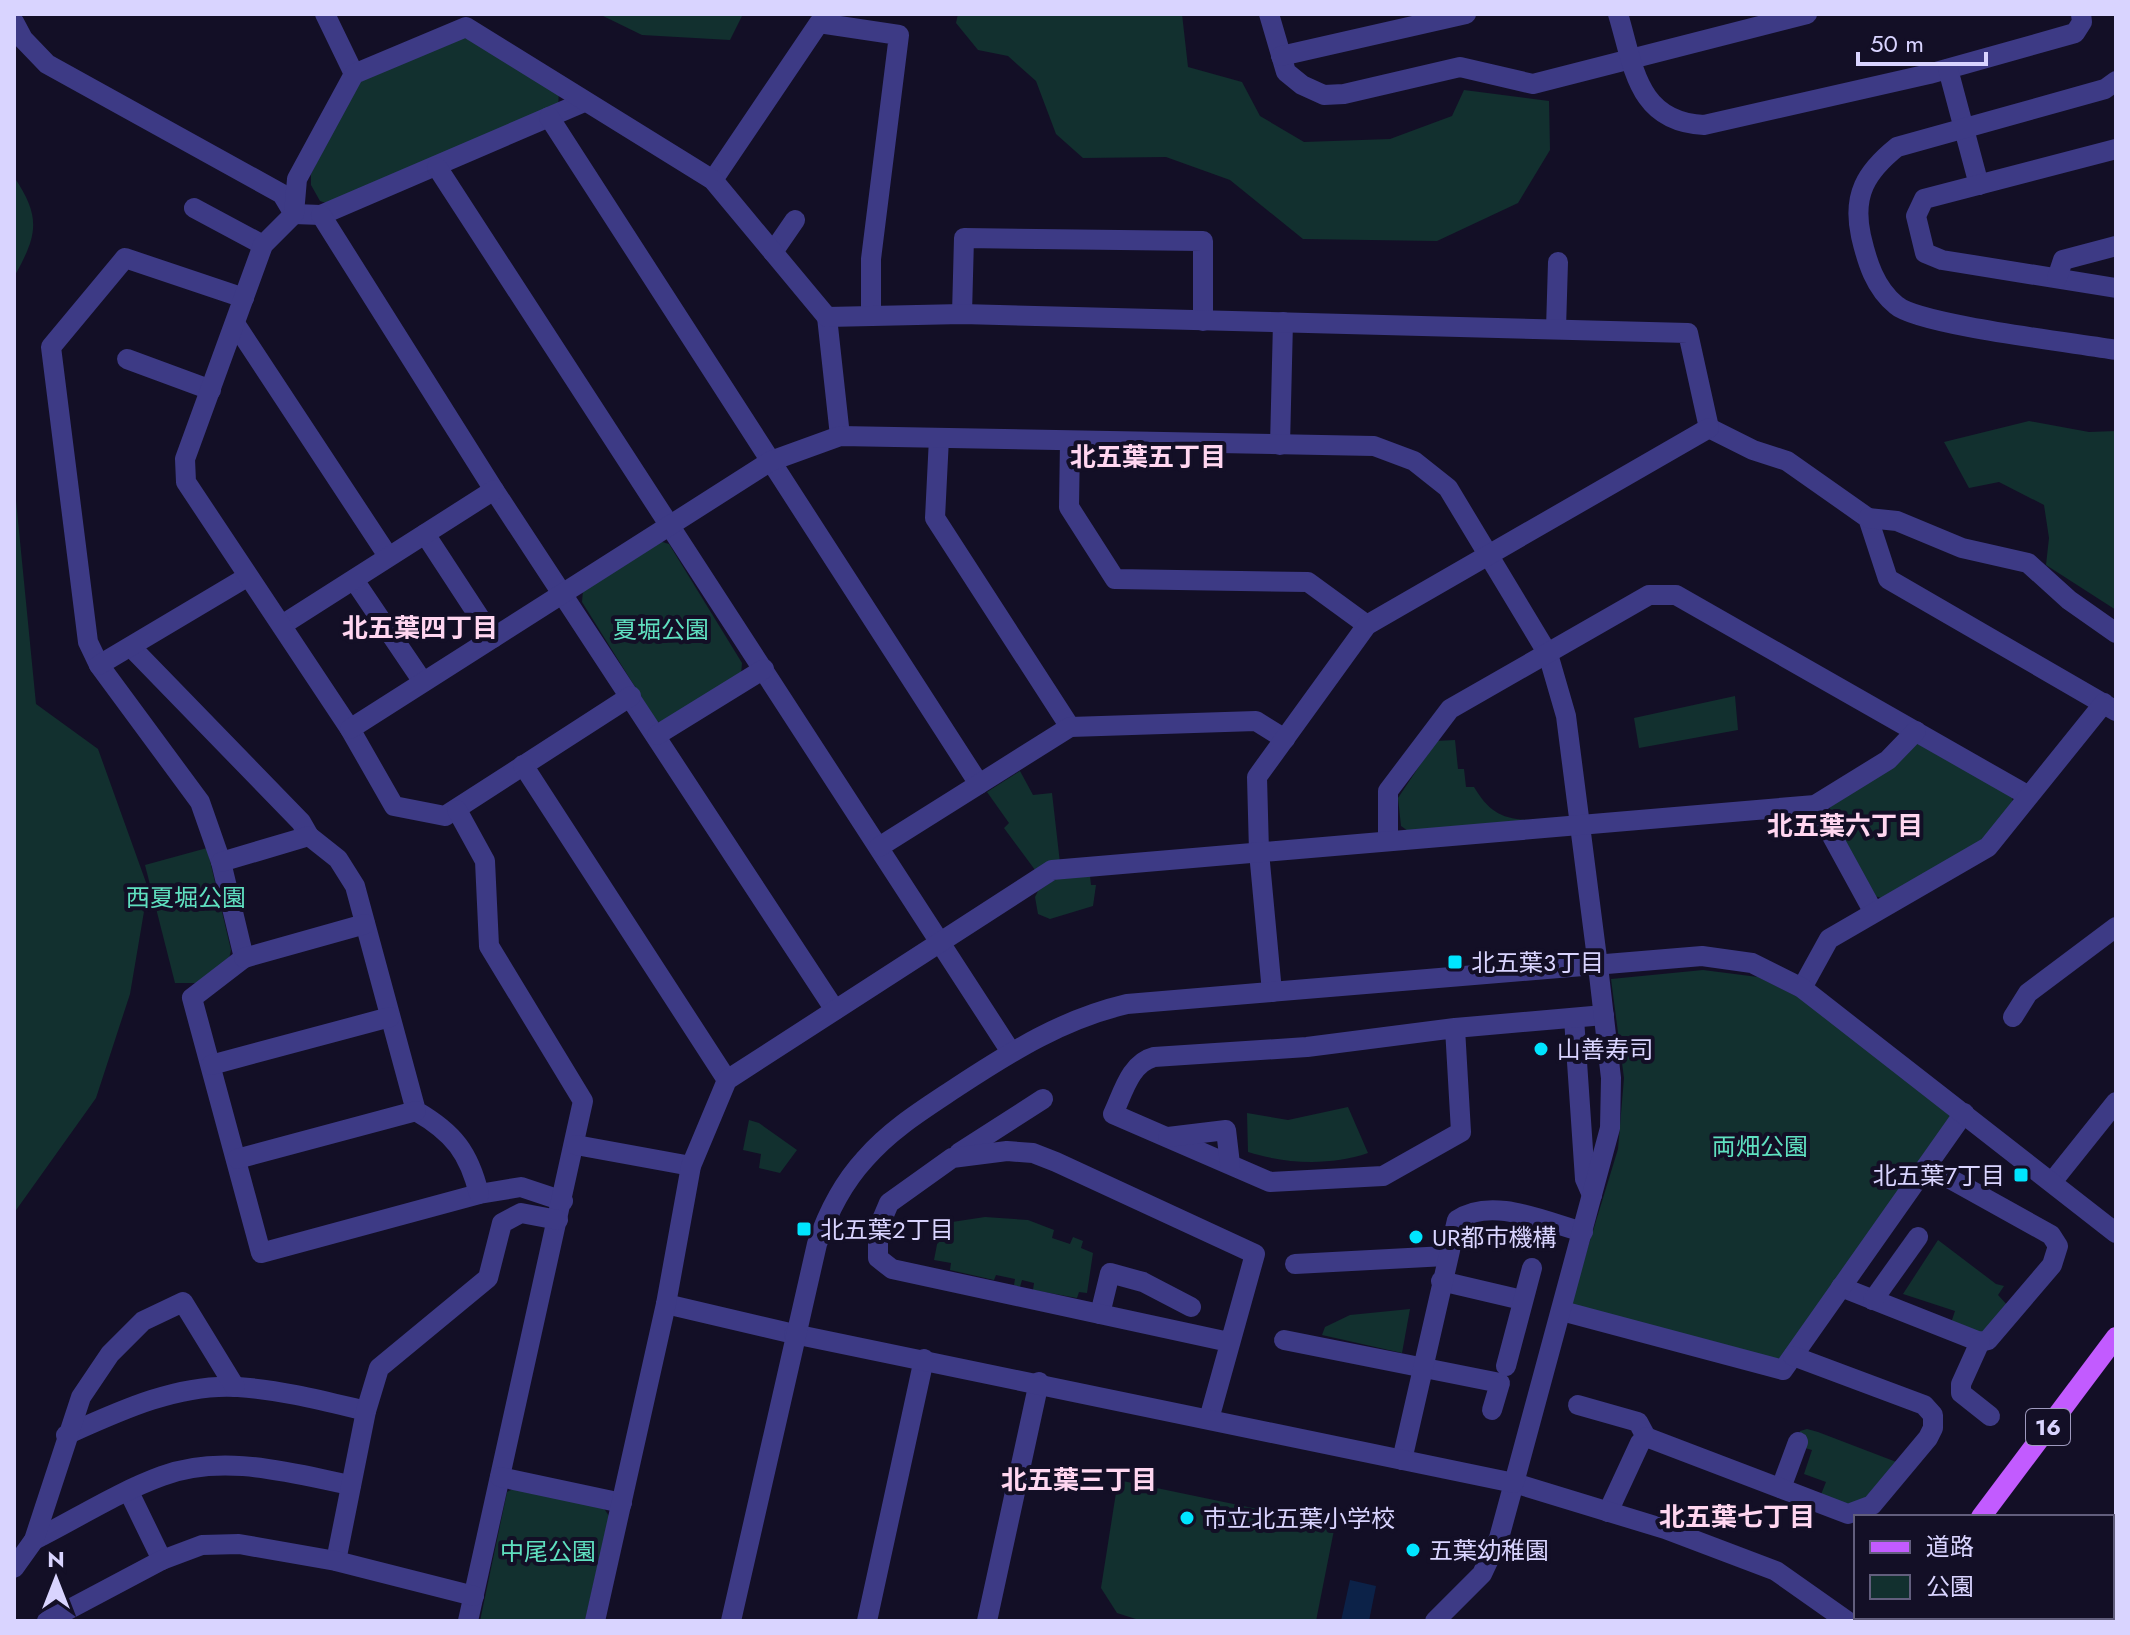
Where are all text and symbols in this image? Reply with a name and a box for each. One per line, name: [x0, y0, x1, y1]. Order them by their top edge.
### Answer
scale bar: [1858, 16, 1986, 66]
text: 50 m: [1870, 26, 1924, 61]
district label: 北五葉五丁目: [1070, 438, 1226, 476]
district label: 北五葉四丁目: [342, 609, 498, 647]
park label: 夏堀公園: [613, 612, 709, 647]
district label: 北五葉六丁目: [1767, 807, 1923, 845]
park label: 西夏堀公園: [126, 880, 246, 915]
place label: 北五葉3丁目: [1471, 945, 1604, 980]
marker: 北五葉3丁目: [1446, 953, 1464, 971]
place label: 山善寿司: [1557, 1032, 1653, 1067]
marker: 山善寿司: [1532, 1040, 1550, 1058]
park label: 両畑公園: [1712, 1129, 1808, 1164]
place label: 北五葉7丁目: [1872, 1158, 2005, 1193]
marker: 北五葉7丁目: [2012, 1166, 2030, 1184]
place label: 北五葉2丁目: [820, 1212, 954, 1247]
marker: 北五葉2丁目: [795, 1220, 813, 1238]
place label: UR都市機構: [1432, 1220, 1556, 1255]
marker: UR都市機構: [1407, 1228, 1425, 1246]
road number: 16: [2026, 1409, 2070, 1445]
district label: 北五葉三丁目: [1001, 1461, 1157, 1499]
district label: 北五葉七丁目: [1659, 1498, 1815, 1536]
place label: 市立北五葉小学校: [1203, 1501, 1395, 1536]
marker: 市立北五葉小学校: [1178, 1509, 1196, 1527]
legend: [1854, 1515, 2114, 1619]
text: 道路: [1926, 1529, 1974, 1564]
place label: 五葉幼稚園: [1429, 1533, 1549, 1568]
park label: 中尾公園: [500, 1534, 596, 1569]
north arrow: [16, 1539, 96, 1619]
marker: 五葉幼稚園: [1404, 1541, 1422, 1559]
text: N: [47, 1543, 65, 1575]
text: 公園: [1926, 1569, 1974, 1604]

